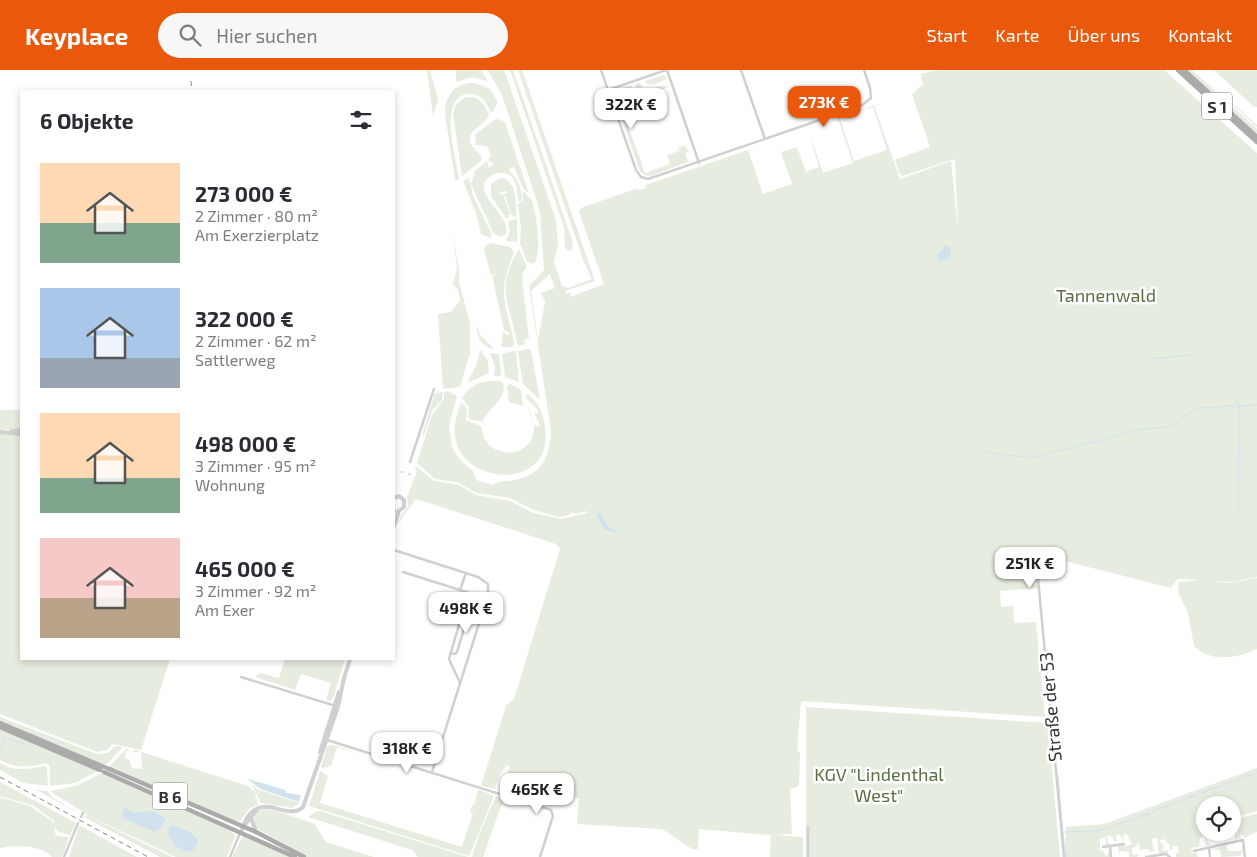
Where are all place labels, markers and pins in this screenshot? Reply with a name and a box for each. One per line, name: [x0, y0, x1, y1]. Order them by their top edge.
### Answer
pin: 273K €: [783, 85, 865, 128]
pin: 322K €: [590, 88, 672, 130]
pin: 251K €: [989, 546, 1071, 589]
pin: 498K €: [425, 592, 507, 634]
pin: 318K €: [366, 732, 448, 774]
pin: 465K €: [496, 772, 578, 815]

